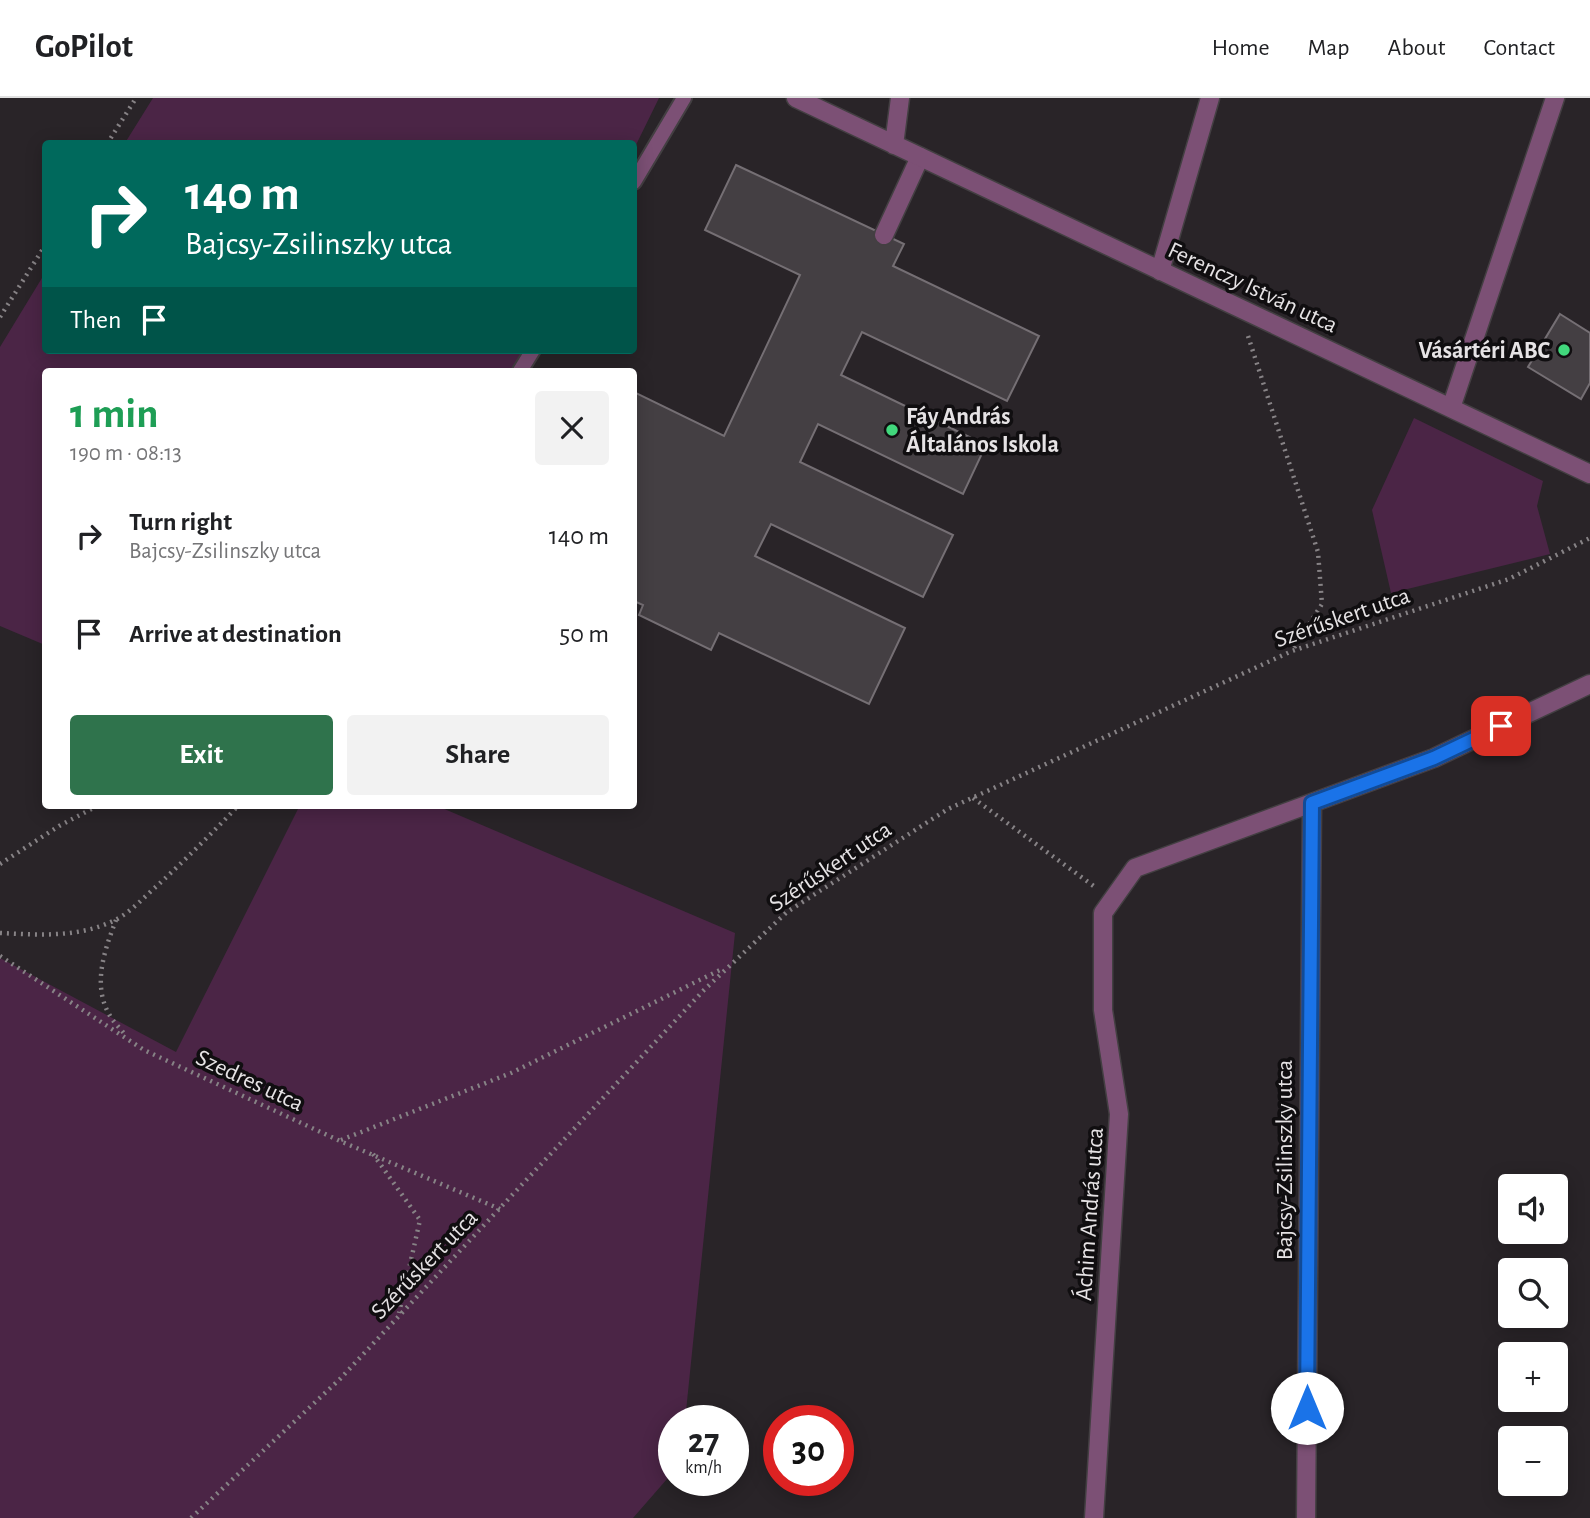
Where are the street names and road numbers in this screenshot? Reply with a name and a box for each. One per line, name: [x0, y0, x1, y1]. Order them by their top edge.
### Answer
street label: Ferenczy István utca: [1164, 238, 1341, 338]
street label: Szérűskert utca: [1272, 584, 1413, 652]
street label: Szérűskert utca: [765, 817, 896, 916]
street label: Szedres utca: [192, 1046, 307, 1116]
street label: Bajcsy-Zsilinszky utca: [1273, 1060, 1297, 1260]
street label: Áchim András utca: [1070, 1126, 1108, 1302]
street label: Szérűskert utca: [367, 1205, 482, 1324]

